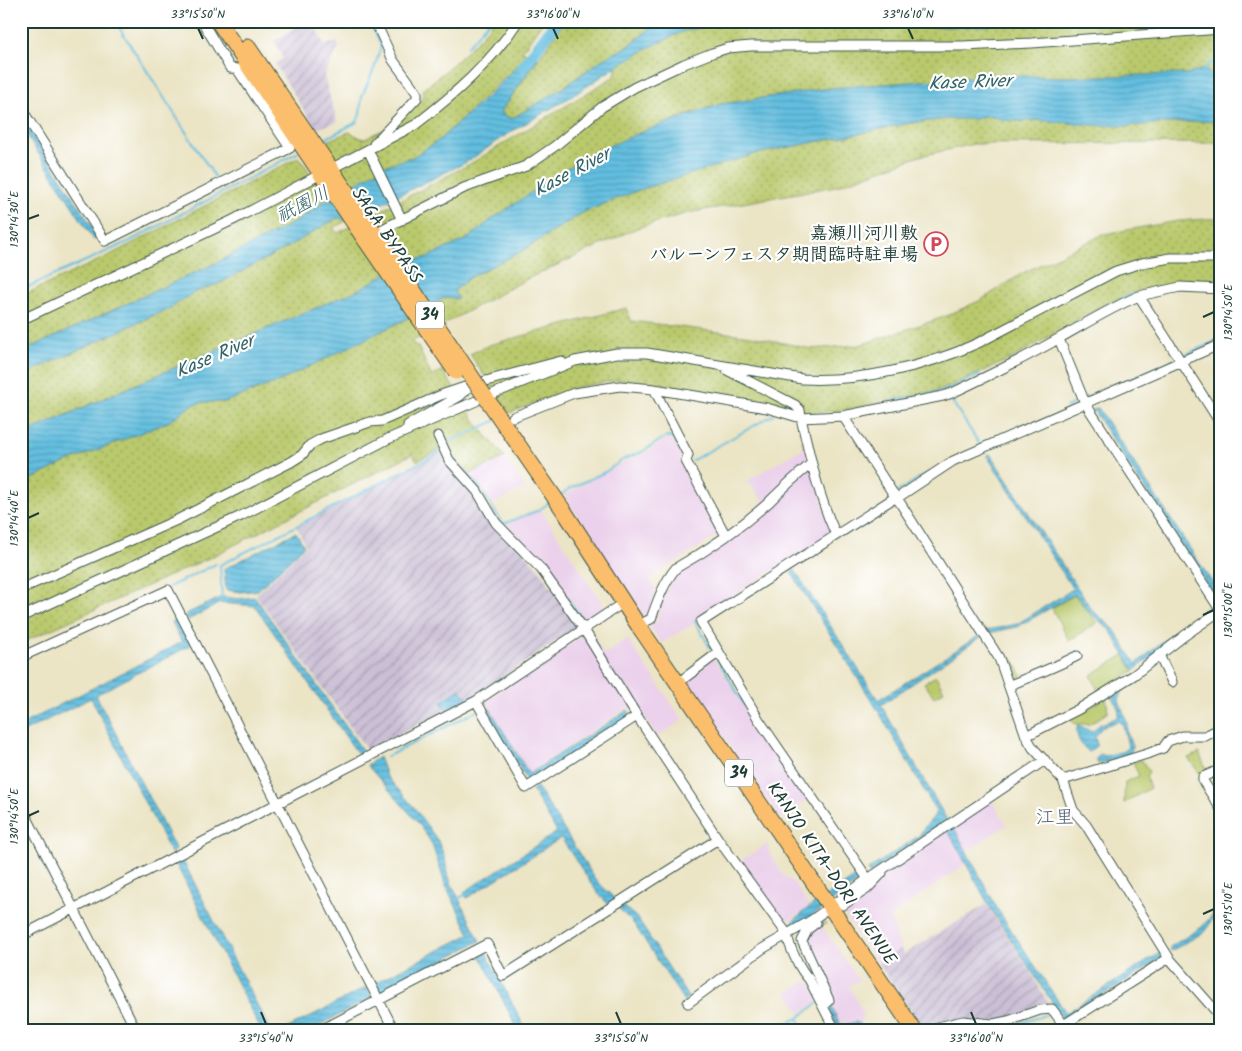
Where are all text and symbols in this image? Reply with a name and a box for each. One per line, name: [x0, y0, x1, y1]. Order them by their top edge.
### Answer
text: 33°15'50"N: [171, 5, 225, 24]
text: 33°16'00"N: [526, 5, 580, 24]
text: 33°16'10"N: [882, 5, 934, 24]
water label: Kase River: [928, 66, 1016, 99]
water label: Kase River: [528, 139, 619, 206]
water label: 祇園川: [271, 179, 335, 231]
street label: SAGA BYPASS: [343, 182, 429, 291]
text: 130°14'30"E: [5, 190, 24, 247]
place label: 嘉瀬川河川敷 バルーンフェスタ期間臨時駐車場: [649, 220, 918, 270]
parking icon: 嘉瀬川河川敷 バルーンフェスタ期間臨時駐車場: [923, 231, 949, 257]
text: 130°14'50"E: [1219, 283, 1238, 340]
road number: 34: [416, 302, 444, 328]
water label: Kase River: [171, 326, 262, 387]
text: 130°14'40"E: [5, 489, 24, 546]
text: 130°15'00"E: [1219, 581, 1238, 638]
road number: 34: [725, 760, 753, 786]
street label: KANJO KITA-DORI AVENUE: [759, 776, 904, 972]
text: 130°14'50"E: [5, 787, 24, 844]
district label: 江里: [1036, 803, 1074, 833]
text: 130°15'10"E: [1219, 881, 1238, 936]
text: 33°15'40"N: [239, 1029, 293, 1048]
text: 33°15'50"N: [594, 1029, 648, 1048]
text: 33°16'00"N: [949, 1029, 1003, 1048]

